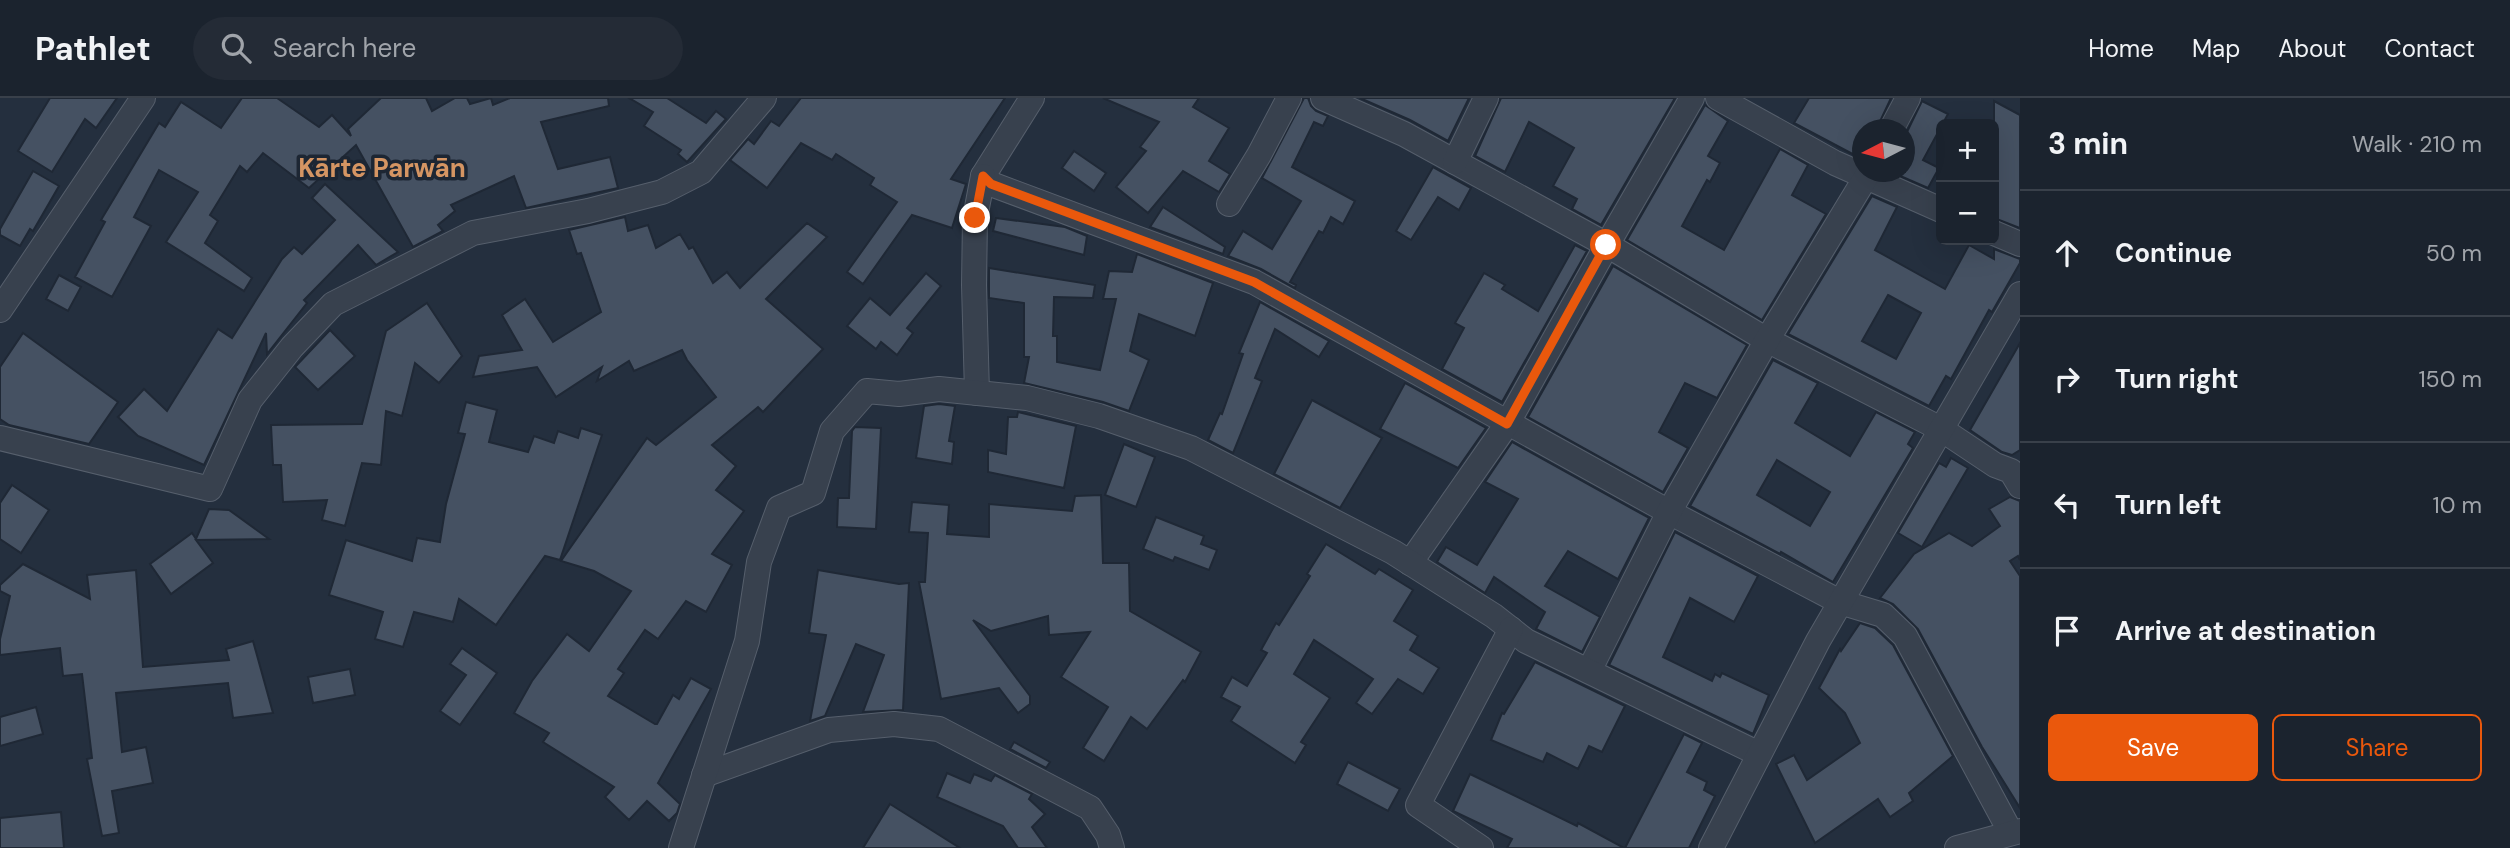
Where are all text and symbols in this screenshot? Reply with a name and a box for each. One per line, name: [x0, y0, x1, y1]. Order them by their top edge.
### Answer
search box: [193, 17, 683, 80]
text: Pathlet: [35, 27, 151, 70]
icon: search: [217, 29, 255, 67]
text: Search here: [273, 31, 416, 65]
text: Home: [2088, 33, 2154, 64]
text: Map: [2192, 33, 2240, 64]
text: About: [2278, 33, 2347, 64]
text: Contact: [2385, 33, 2475, 64]
north arrow: [1852, 119, 1915, 182]
map controls: [1936, 119, 1999, 245]
button: +: [1936, 119, 1999, 182]
text: 3 min: [2048, 124, 2128, 163]
text: Walk · 210 m: [2352, 129, 2482, 159]
district label: Kārte Parwān: [298, 151, 466, 185]
button: −: [1936, 182, 1999, 245]
route end: [959, 202, 990, 233]
route start: [1590, 229, 1621, 260]
icon: ahead: [2048, 234, 2086, 272]
text: Continue: [2115, 236, 2232, 270]
text: 50 m: [2426, 238, 2482, 268]
icon: right: [2048, 360, 2086, 398]
text: Turn right: [2115, 362, 2239, 396]
text: 150 m: [2418, 364, 2482, 394]
icon: left: [2048, 486, 2086, 524]
text: Turn left: [2115, 488, 2222, 522]
text: 10 m: [2432, 490, 2482, 520]
icon: arrive: [2048, 612, 2086, 650]
text: Arrive at destination: [2115, 614, 2376, 648]
button: Save: [2048, 714, 2258, 781]
button: Share: [2272, 714, 2482, 781]

